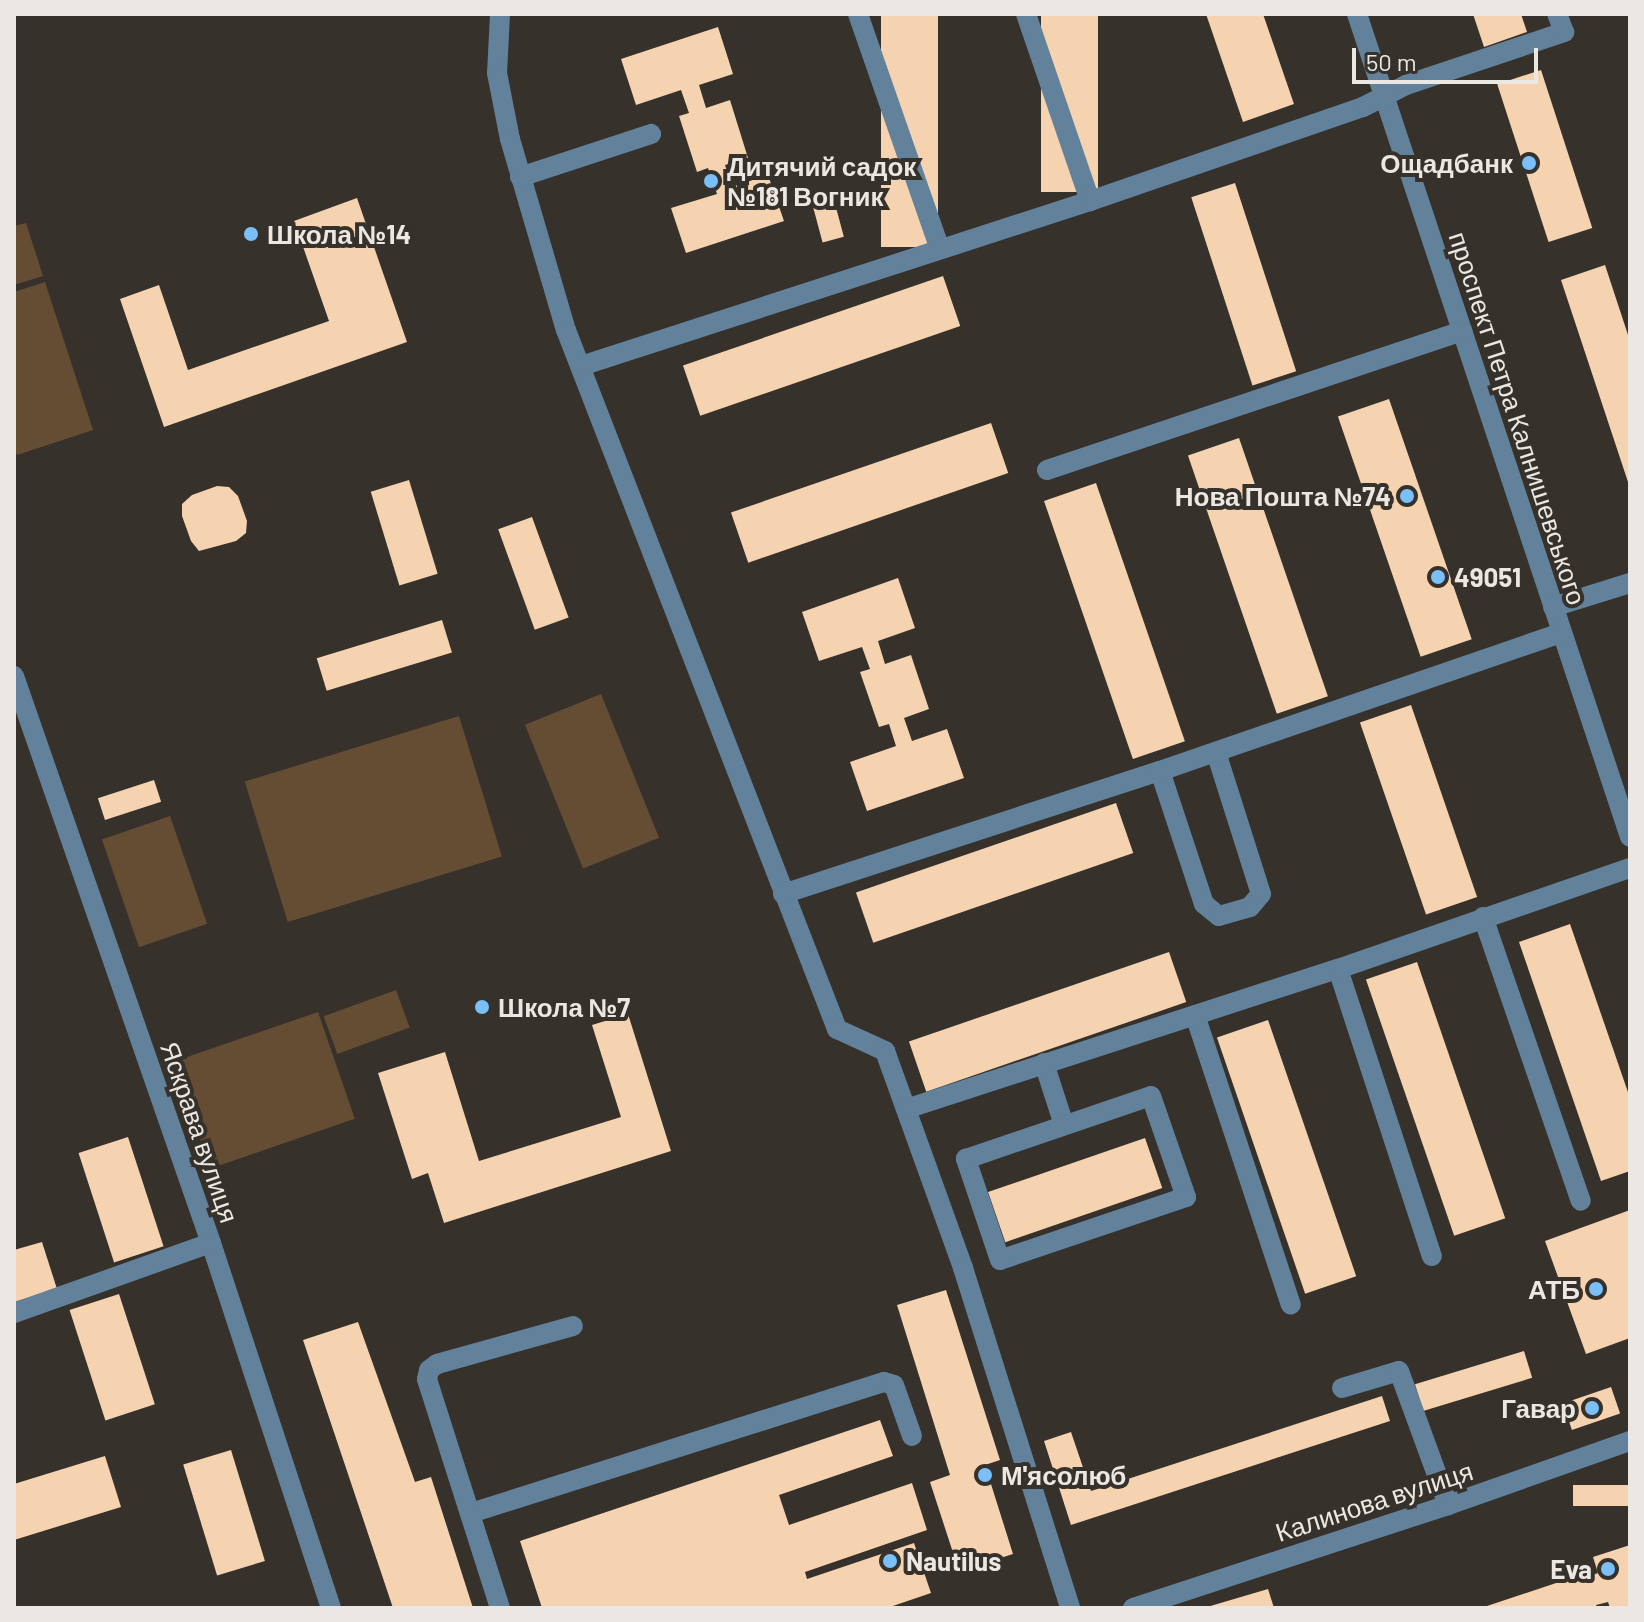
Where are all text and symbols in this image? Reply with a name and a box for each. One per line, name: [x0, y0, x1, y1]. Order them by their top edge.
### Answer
scale bar: [1356, 32, 1542, 82]
text: 50 m: [1366, 47, 1417, 76]
place label: Ощадбанк: [1380, 147, 1513, 179]
place label: Дитячий садок №181 Вогник: [727, 150, 916, 212]
marker: Ощадбанк: [1520, 154, 1538, 172]
marker: Дитячий садок №181 Вогник: [702, 172, 720, 190]
place label: Школа №14: [267, 218, 411, 250]
marker: Школа №14: [242, 225, 260, 243]
street label: проспект Петра Калнишевського: [1443, 228, 1593, 608]
place label: Нова Пошта №74: [1175, 480, 1391, 512]
marker: Нова Пошта №74: [1398, 487, 1416, 505]
place label: 49051: [1454, 561, 1521, 593]
marker: 49051: [1429, 568, 1447, 586]
place label: Школа №7: [498, 991, 630, 1023]
marker: Школа №7: [473, 998, 491, 1016]
street label: Яскрава вулиця: [154, 1037, 246, 1227]
place label: АТБ: [1528, 1273, 1580, 1305]
marker: АТБ: [1587, 1280, 1605, 1298]
place label: Гавар: [1501, 1392, 1576, 1424]
marker: Гавар: [1583, 1399, 1601, 1417]
street label: Калинова вулиця: [1271, 1454, 1477, 1548]
place label: М'ясолюб: [1001, 1459, 1126, 1491]
marker: М'ясолюб: [976, 1466, 994, 1484]
place label: Nautilus: [906, 1545, 1001, 1577]
marker: Nautilus: [881, 1552, 899, 1570]
place label: Eva: [1550, 1553, 1592, 1585]
marker: Eva: [1599, 1560, 1617, 1578]

